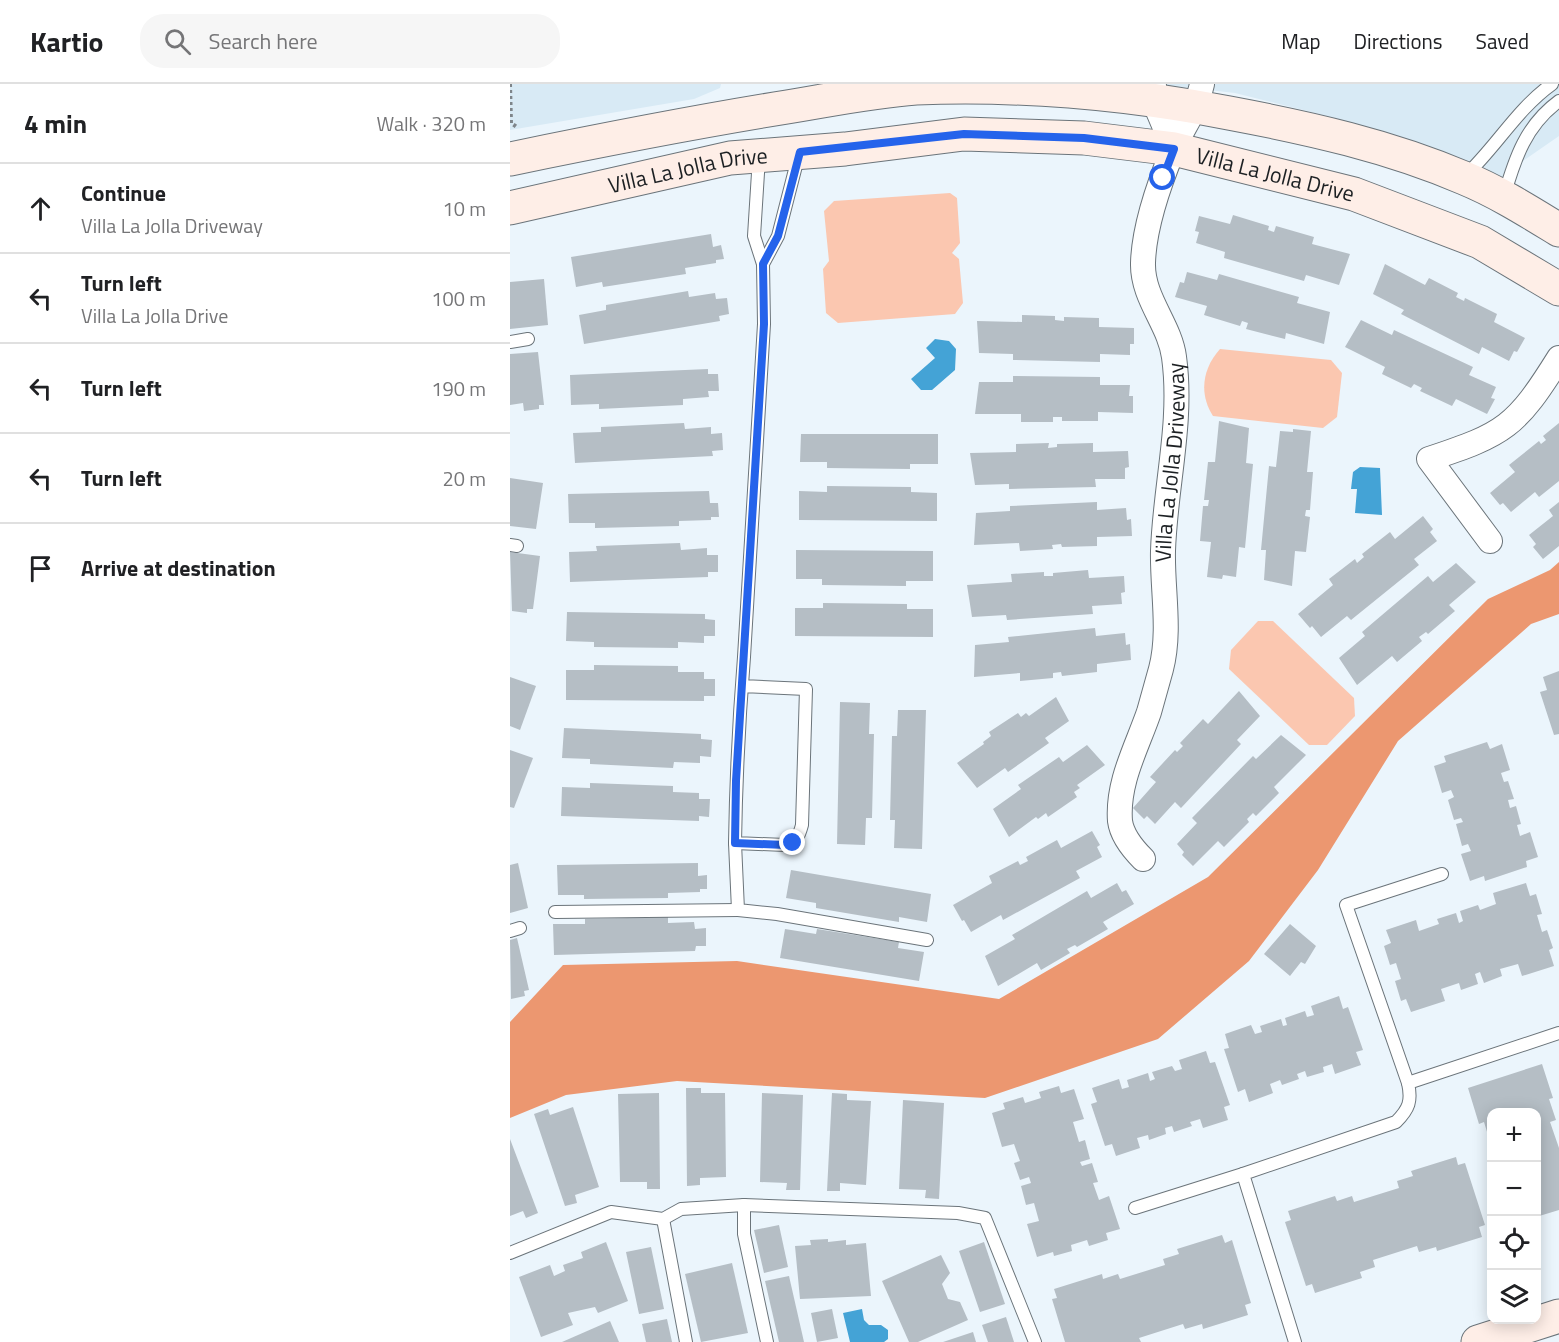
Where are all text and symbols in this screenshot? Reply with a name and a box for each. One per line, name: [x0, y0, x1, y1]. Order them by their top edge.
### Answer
search box: [140, 14, 560, 68]
text: Kartio: [30, 20, 104, 63]
text: Search here: [209, 24, 318, 58]
icon: search: [161, 25, 194, 58]
text: Map: [1281, 25, 1321, 57]
text: Directions: [1354, 25, 1443, 57]
text: Saved: [1476, 25, 1529, 57]
text: 4 min: [24, 104, 87, 143]
text: Walk · 320 m: [377, 108, 486, 139]
street label: Villa La Jolla Drive: [605, 138, 769, 202]
street label: Villa La Jolla Drive: [1192, 138, 1358, 210]
route start: [1149, 164, 1175, 190]
text: Continue: [81, 176, 166, 210]
icon: ahead: [24, 192, 57, 225]
text: 10 m: [442, 193, 486, 224]
text: Villa La Jolla Driveway: [81, 210, 263, 241]
text: Turn left: [81, 266, 162, 300]
icon: left: [24, 282, 57, 315]
text: 100 m: [431, 283, 486, 314]
text: Villa La Jolla Drive: [81, 300, 228, 331]
street label: Villa La Jolla Driveway: [1146, 361, 1194, 562]
text: Turn left: [81, 371, 162, 405]
icon: left: [24, 372, 57, 405]
text: 190 m: [431, 373, 486, 404]
text: Turn left: [81, 461, 162, 495]
icon: left: [24, 462, 57, 495]
text: 20 m: [442, 463, 486, 494]
text: Arrive at destination: [81, 551, 276, 585]
icon: arrive: [24, 552, 57, 585]
route end: [779, 829, 805, 855]
map controls: [1487, 1108, 1541, 1324]
button: +: [1487, 1108, 1541, 1162]
button: −: [1487, 1162, 1541, 1216]
button: locate: [1487, 1216, 1541, 1270]
button: layers: [1487, 1270, 1541, 1324]

